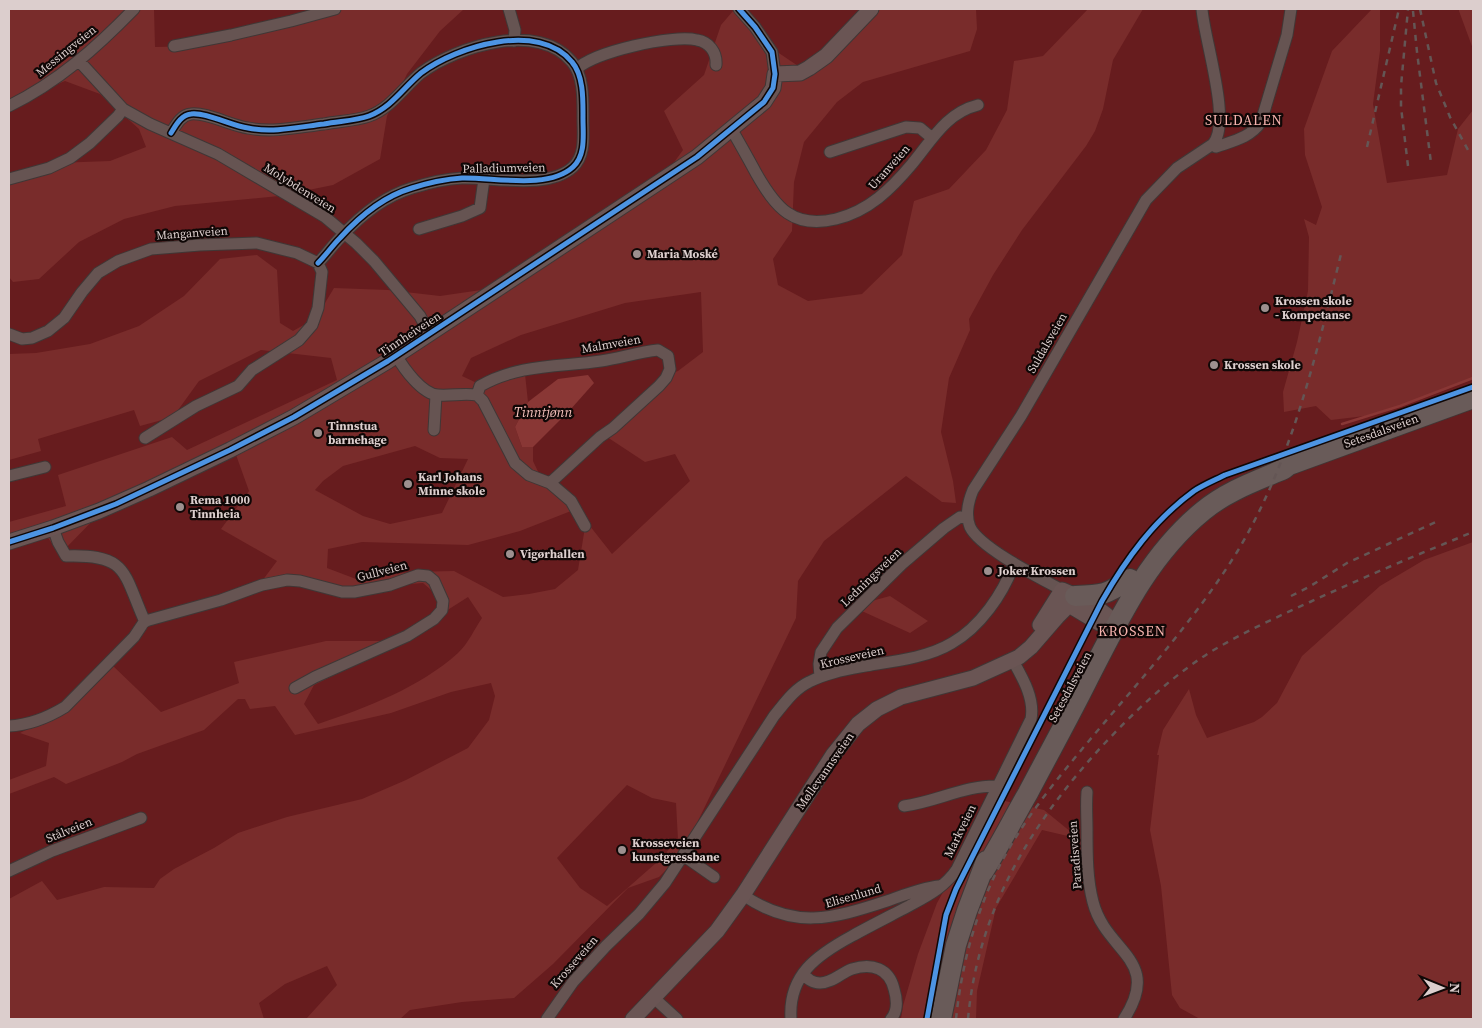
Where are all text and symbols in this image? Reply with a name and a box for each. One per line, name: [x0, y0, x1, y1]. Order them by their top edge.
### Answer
street label: Messingveien: [33, 22, 99, 80]
district label: SULDALEN: [1205, 110, 1283, 130]
street label: Uranveien: [865, 141, 913, 193]
street label: Molybdenveien: [261, 159, 339, 217]
street label: Palladiumveien: [462, 159, 546, 177]
street label: Manganveien: [156, 223, 228, 243]
place label: Maria Moské: [647, 246, 718, 262]
marker: Maria Moské: [631, 248, 643, 260]
place label: Krossen skole - Kompetanse: [1275, 293, 1352, 323]
marker: Krossen skole - Kompetanse: [1259, 302, 1271, 314]
street label: Tinnheiveien: [376, 308, 444, 360]
street label: Suldalsveien: [1023, 310, 1071, 376]
street label: Malmveien: [580, 331, 642, 357]
place label: Krossen skole: [1224, 357, 1301, 373]
marker: Krossen skole: [1208, 359, 1220, 371]
water label: Tinntjønn: [514, 402, 572, 422]
street label: Setesdalsveien: [1342, 410, 1420, 452]
place label: Tinnstua barnehage: [328, 418, 387, 448]
marker: Tinnstua barnehage: [312, 427, 324, 439]
place label: Karl Johans Minne skole: [418, 469, 485, 499]
marker: Karl Johans Minne skole: [402, 478, 414, 490]
place label: Rema 1000 Tinnheia: [190, 492, 250, 522]
marker: Rema 1000 Tinnheia: [174, 501, 186, 513]
street label: Ledningsveien: [837, 544, 905, 610]
place label: Vigørhallen: [520, 546, 585, 562]
marker: Vigørhallen: [504, 548, 516, 560]
street label: Gullveien: [355, 557, 409, 585]
place label: Joker Krossen: [997, 563, 1076, 579]
marker: Joker Krossen: [982, 565, 994, 577]
district label: KROSSEN: [1098, 621, 1166, 641]
street label: Krosseveien: [819, 642, 885, 672]
street label: Setesdalsveien: [1045, 649, 1095, 725]
street label: Møllevannsveien: [792, 729, 858, 813]
street label: Markveien: [940, 802, 980, 860]
street label: Stålveien: [44, 814, 94, 846]
street label: Paradisveien: [1065, 820, 1085, 890]
place label: Krosseveien kunstgressbane: [632, 835, 720, 865]
marker: Krosseveien kunstgressbane: [616, 844, 628, 856]
street label: Elisenlund: [823, 880, 883, 912]
street label: Krosseveien: [547, 932, 601, 992]
north arrow: [1417, 963, 1467, 1013]
text: N: [1445, 983, 1465, 994]

